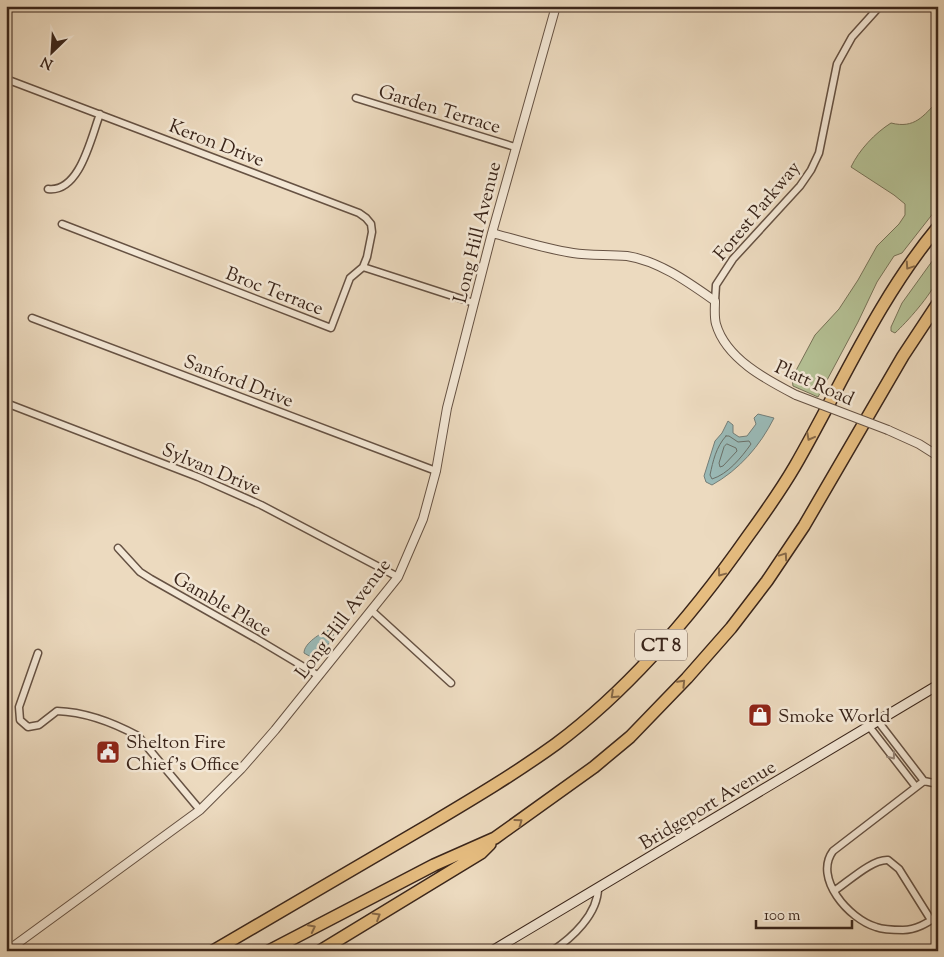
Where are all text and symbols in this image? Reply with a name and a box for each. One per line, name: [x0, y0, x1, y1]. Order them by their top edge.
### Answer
north arrow: [28, 28, 78, 78]
text: N: [38, 51, 57, 73]
street label: Garden Terrace: [375, 79, 504, 142]
street label: Keron Drive: [164, 114, 268, 175]
street label: Forest Parkway: [708, 156, 808, 267]
street label: Long Hill Avenue: [448, 159, 509, 306]
street label: Broc Terrace: [221, 261, 327, 323]
one-way arrow: [906, 261, 915, 270]
street label: Sanford Drive: [179, 349, 297, 416]
street label: Platt Road: [770, 355, 858, 414]
one-way arrow: [806, 432, 816, 441]
street label: Sylvan Drive: [157, 437, 265, 503]
street label: Long Hill Avenue: [290, 553, 398, 685]
one-way arrow: [777, 553, 787, 562]
street label: Gamble Place: [167, 566, 276, 644]
one-way arrow: [718, 567, 726, 576]
road number: CT 8: [635, 630, 687, 660]
one-way arrow: [676, 680, 685, 689]
one-way arrow: [610, 689, 619, 698]
shop icon: Smoke World: [747, 702, 773, 728]
place label: Smoke World: [778, 704, 891, 731]
place label: Shelton Fire Chief's Office: [126, 730, 240, 779]
public building icon: Shelton Fire Chief's Office: [95, 739, 121, 765]
one-way arrow: [887, 750, 895, 759]
street label: Bridgeport Avenue: [635, 755, 782, 858]
one-way arrow: [513, 819, 523, 828]
scale bar: [756, 897, 853, 929]
text: 100 m: [764, 906, 801, 927]
one-way arrow: [371, 912, 380, 922]
one-way arrow: [307, 924, 316, 934]

